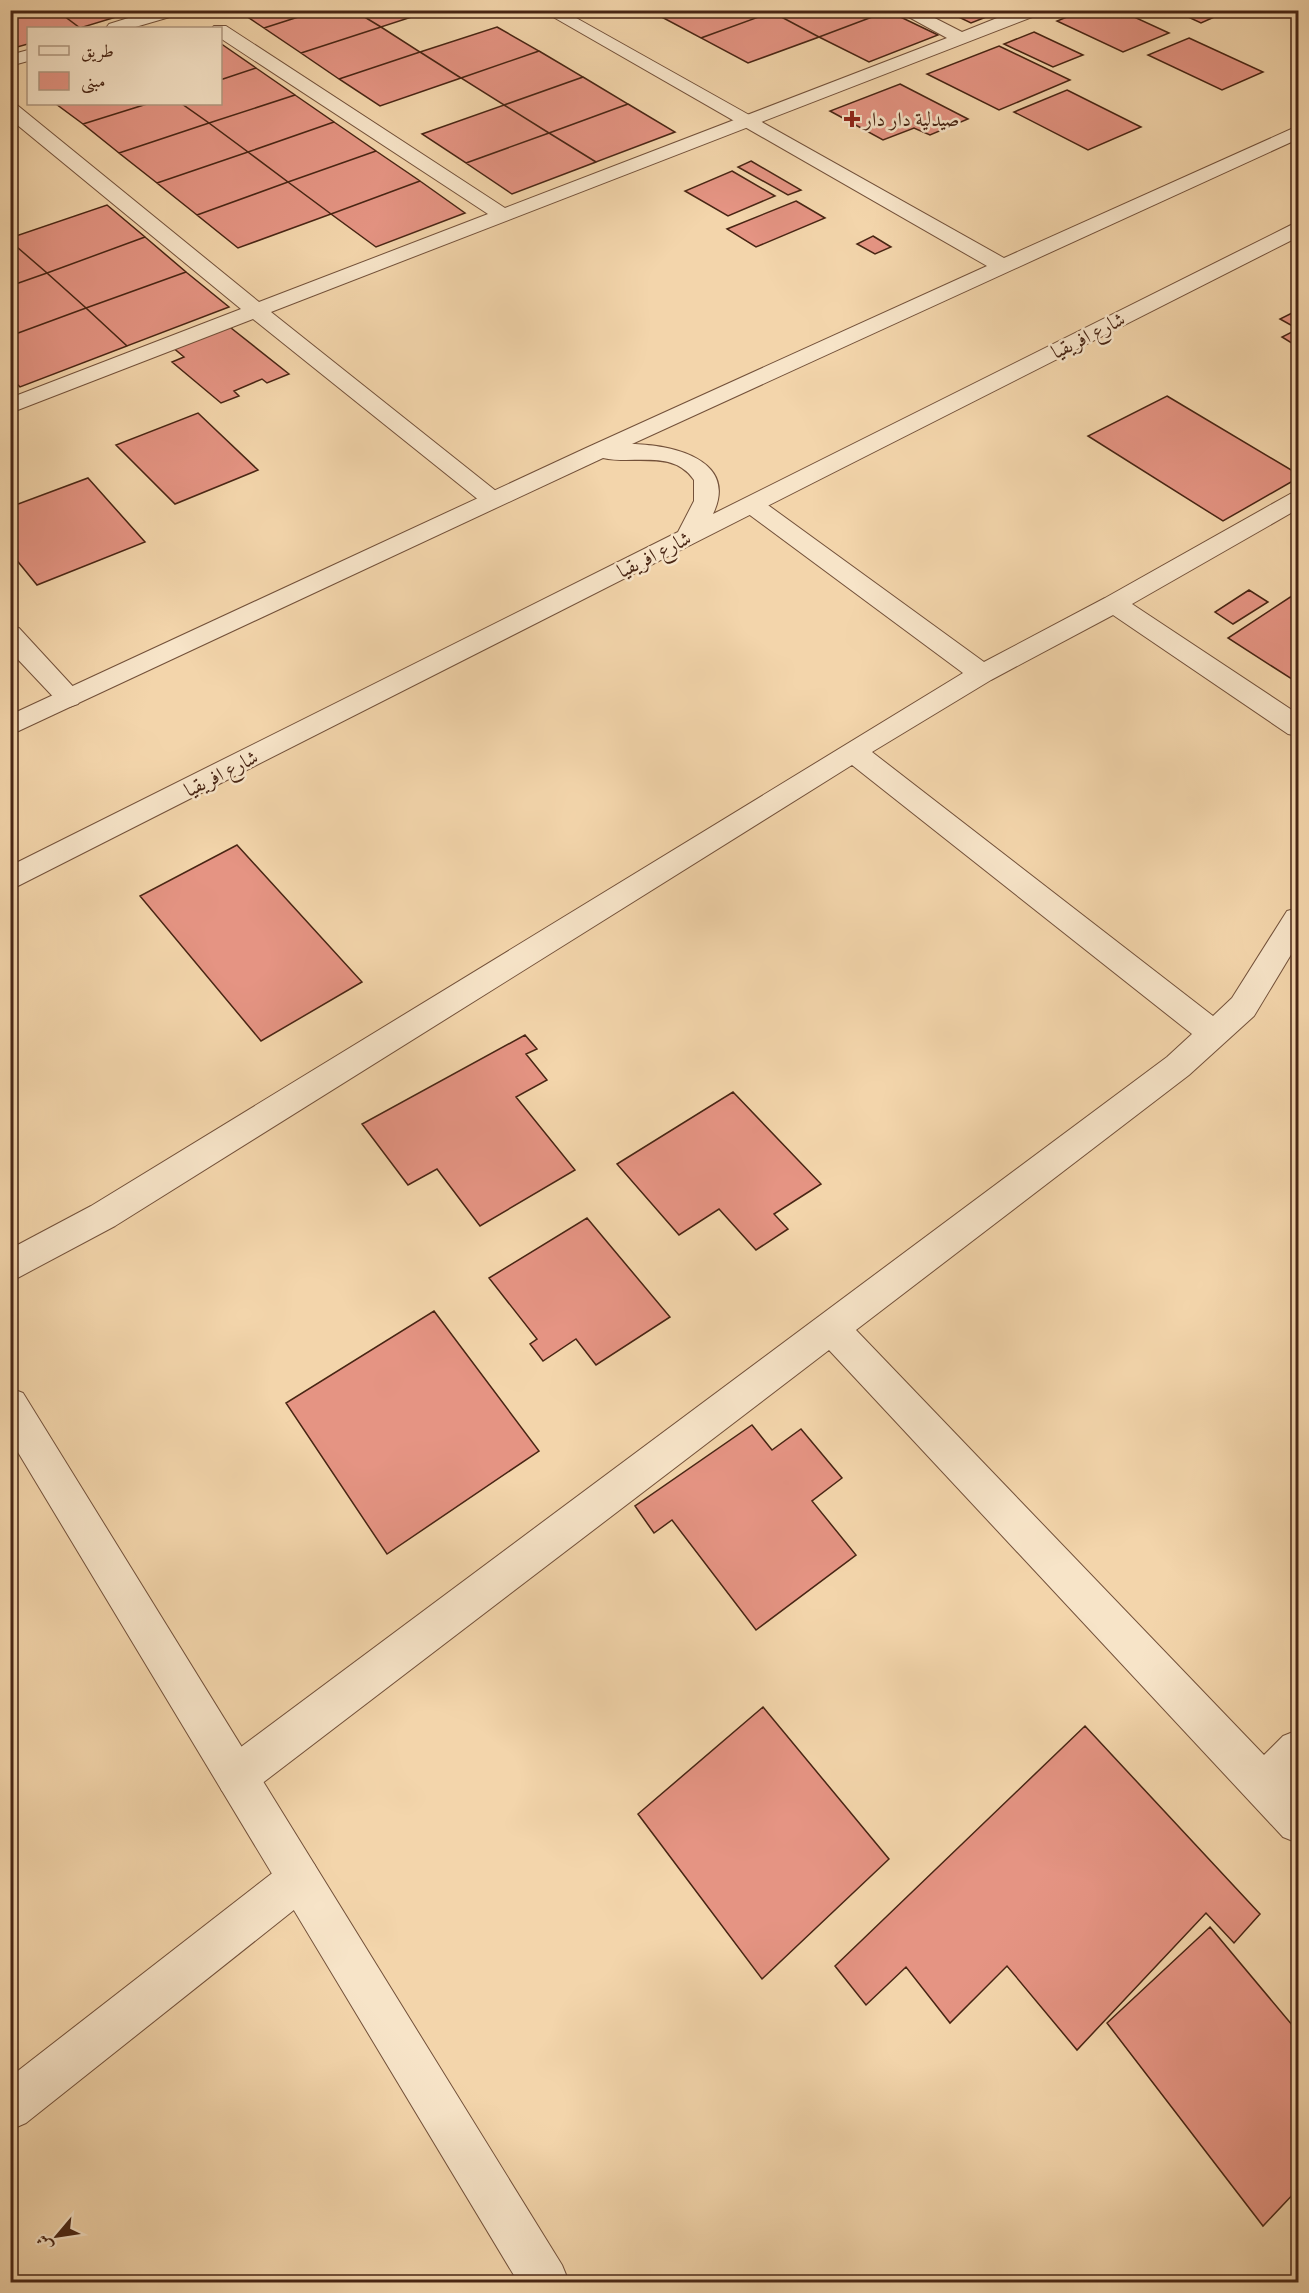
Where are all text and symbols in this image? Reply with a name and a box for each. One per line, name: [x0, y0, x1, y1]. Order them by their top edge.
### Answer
legend: [27, 27, 222, 105]
text: طريق: [81, 41, 114, 63]
text: مبنى: [81, 71, 106, 94]
place label: صيدلية دار دار: [862, 108, 959, 133]
marker: صيدلية دار دار: [845, 112, 859, 126]
street label: شارع افريقيا: [1048, 307, 1132, 369]
street label: شارع افريقيا: [614, 526, 698, 588]
street label: شارع افريقيا: [181, 745, 265, 807]
north arrow: [27, 2206, 87, 2266]
text: ش: [32, 2231, 57, 2255]

